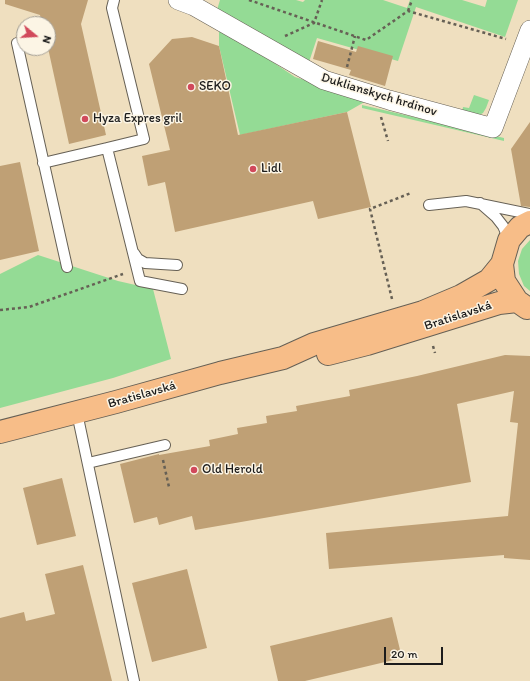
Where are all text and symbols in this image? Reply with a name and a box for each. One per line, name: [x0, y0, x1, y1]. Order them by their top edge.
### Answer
north arrow: [16, 16, 56, 56]
text: N: [40, 34, 54, 45]
street label: Duklianskych hrdinov: [319, 70, 439, 120]
place label: SEKO: [199, 79, 231, 95]
marker: SEKO: [186, 82, 196, 92]
place label: Hyza Expres gril: [93, 111, 182, 127]
marker: Hyza Expres gril: [80, 114, 90, 124]
place label: Lidl: [261, 161, 282, 177]
marker: Lidl: [248, 164, 258, 174]
street label: Bratislavská: [422, 298, 494, 334]
street label: Bratislavská: [106, 378, 178, 412]
place label: Old Herold: [202, 462, 263, 478]
marker: Old Herold: [189, 465, 199, 475]
scale bar: [386, 639, 445, 665]
text: 20 m: [391, 647, 418, 661]

